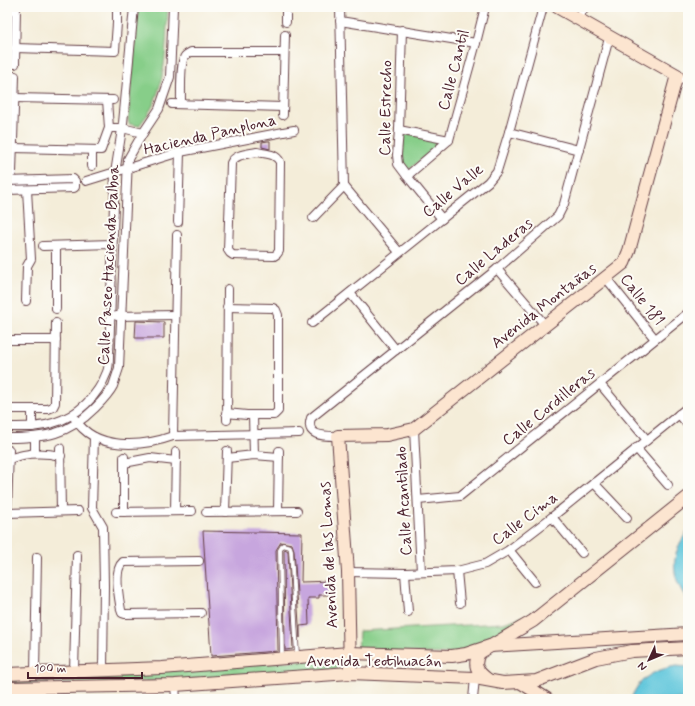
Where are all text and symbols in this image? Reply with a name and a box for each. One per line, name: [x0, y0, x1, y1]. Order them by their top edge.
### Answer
street label: Calle Cantil: [433, 27, 475, 113]
street label: Calle Estrecho: [375, 60, 397, 156]
street label: Hacienda Panplona: [142, 110, 278, 160]
street label: Calle Valle: [418, 159, 488, 223]
street label: Calle Paseo Hacienda Balboa: [93, 164, 125, 366]
street label: Calle Laderas: [450, 213, 538, 291]
street label: Avenida Montañas: [487, 258, 601, 354]
street label: Calle 181: [615, 270, 669, 330]
street label: Calle Cordilleras: [498, 363, 600, 451]
street label: Calle Acantilado: [391, 446, 417, 556]
street label: Avenida de las Lomas: [315, 481, 343, 629]
street label: Calle Cima: [488, 487, 562, 551]
north arrow: [629, 640, 669, 680]
street label: Avenida Teotihuacán: [306, 651, 442, 672]
scale bar: [28, 654, 142, 680]
text: N: [635, 659, 650, 674]
text: 100 m: [34, 661, 66, 677]

